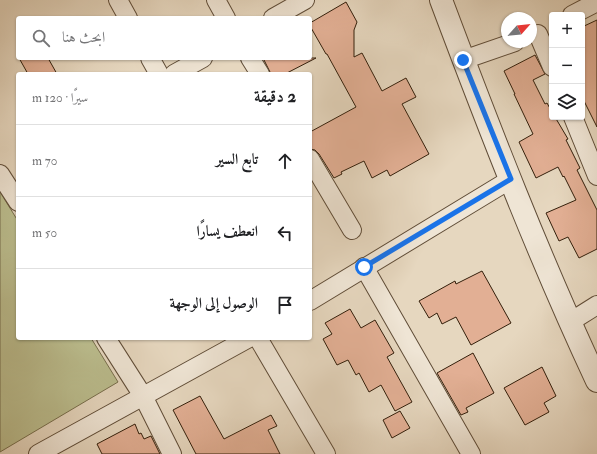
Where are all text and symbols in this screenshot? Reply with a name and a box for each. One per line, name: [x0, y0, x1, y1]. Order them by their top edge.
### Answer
north arrow: [501, 12, 537, 48]
map controls: [549, 12, 585, 120]
button: +: [549, 12, 585, 48]
search box: [16, 16, 312, 60]
icon: search: [30, 27, 52, 49]
text: ابحث هنا: [62, 28, 105, 47]
button: −: [549, 48, 585, 84]
route end: [454, 51, 472, 69]
button: layers: [549, 84, 585, 120]
text: 2 دقيقة: [254, 86, 296, 107]
text: سيرًا · 120 m: [32, 90, 88, 106]
text: تابع السير: [216, 150, 258, 169]
icon: ahead: [274, 150, 296, 172]
text: 70 m: [32, 153, 57, 169]
text: انعطف يسارًا: [197, 222, 258, 241]
icon: left: [274, 222, 296, 244]
text: 50 m: [32, 225, 57, 241]
route start: [355, 258, 373, 276]
text: الوصول إلى الوجهة: [170, 294, 258, 313]
icon: arrive: [274, 294, 296, 316]

